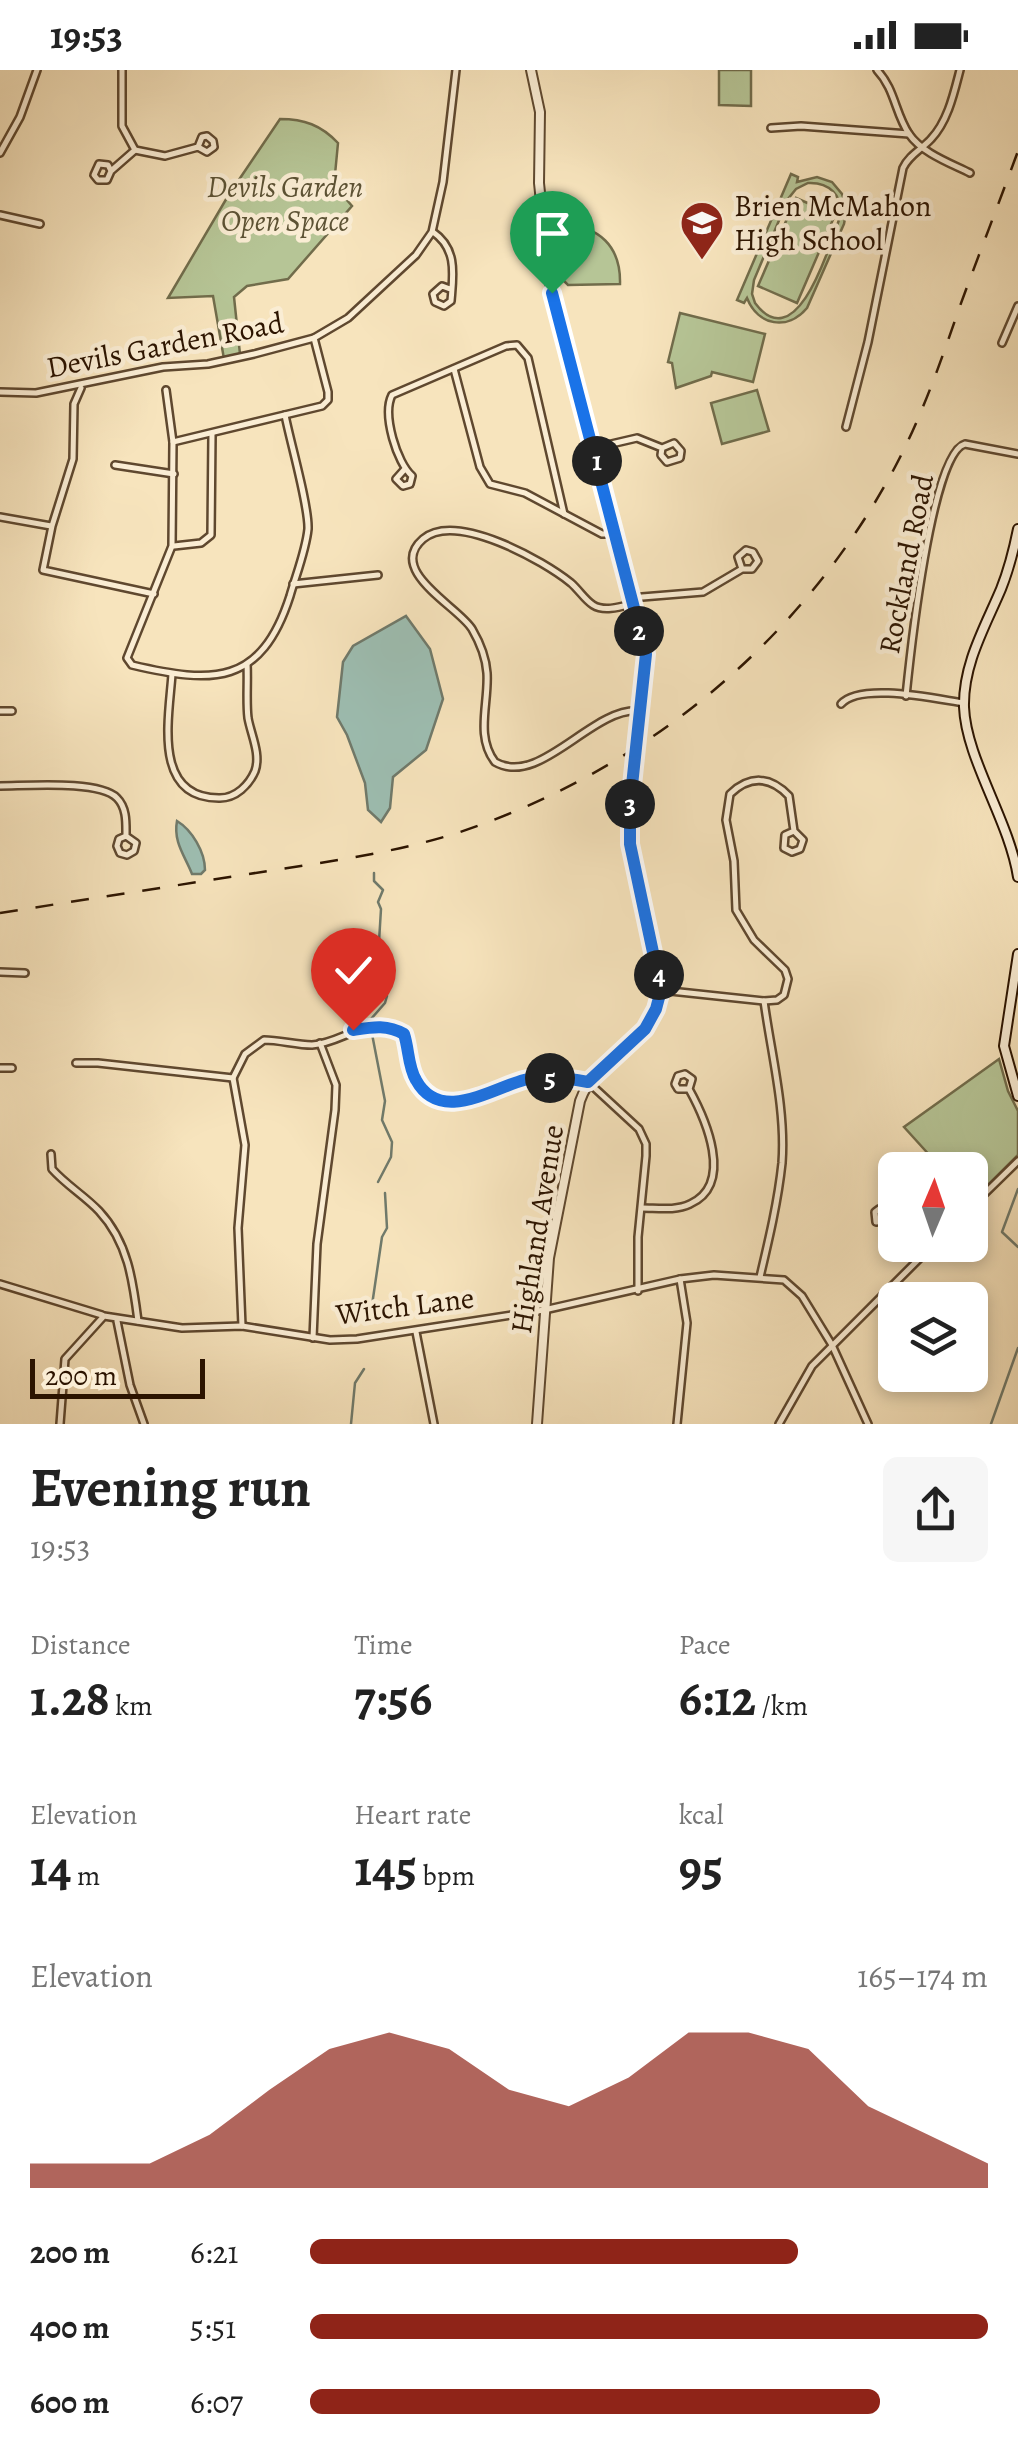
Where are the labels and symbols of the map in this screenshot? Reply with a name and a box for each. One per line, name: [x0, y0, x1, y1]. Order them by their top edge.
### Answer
park label: Devils Garden Open Space: [207, 167, 363, 241]
place label: Brien McMahon High School: [734, 186, 931, 260]
pin: [510, 191, 595, 294]
school or university icon: Brien McMahon High School: [679, 200, 725, 261]
street label: Devils Garden Road: [43, 302, 288, 388]
pin: 1: [572, 436, 622, 486]
street label: Rockland Road: [869, 470, 943, 657]
pin: 2: [614, 606, 664, 656]
pin: 3: [605, 779, 655, 829]
pin: [311, 928, 396, 1031]
pin: 4: [634, 950, 684, 1000]
pin: 5: [525, 1053, 575, 1103]
street label: Highland Avenue: [501, 1122, 573, 1336]
north arrow: [878, 1152, 988, 1262]
street label: Witch Lane: [333, 1278, 476, 1334]
scale bar: [30, 1354, 205, 1398]

